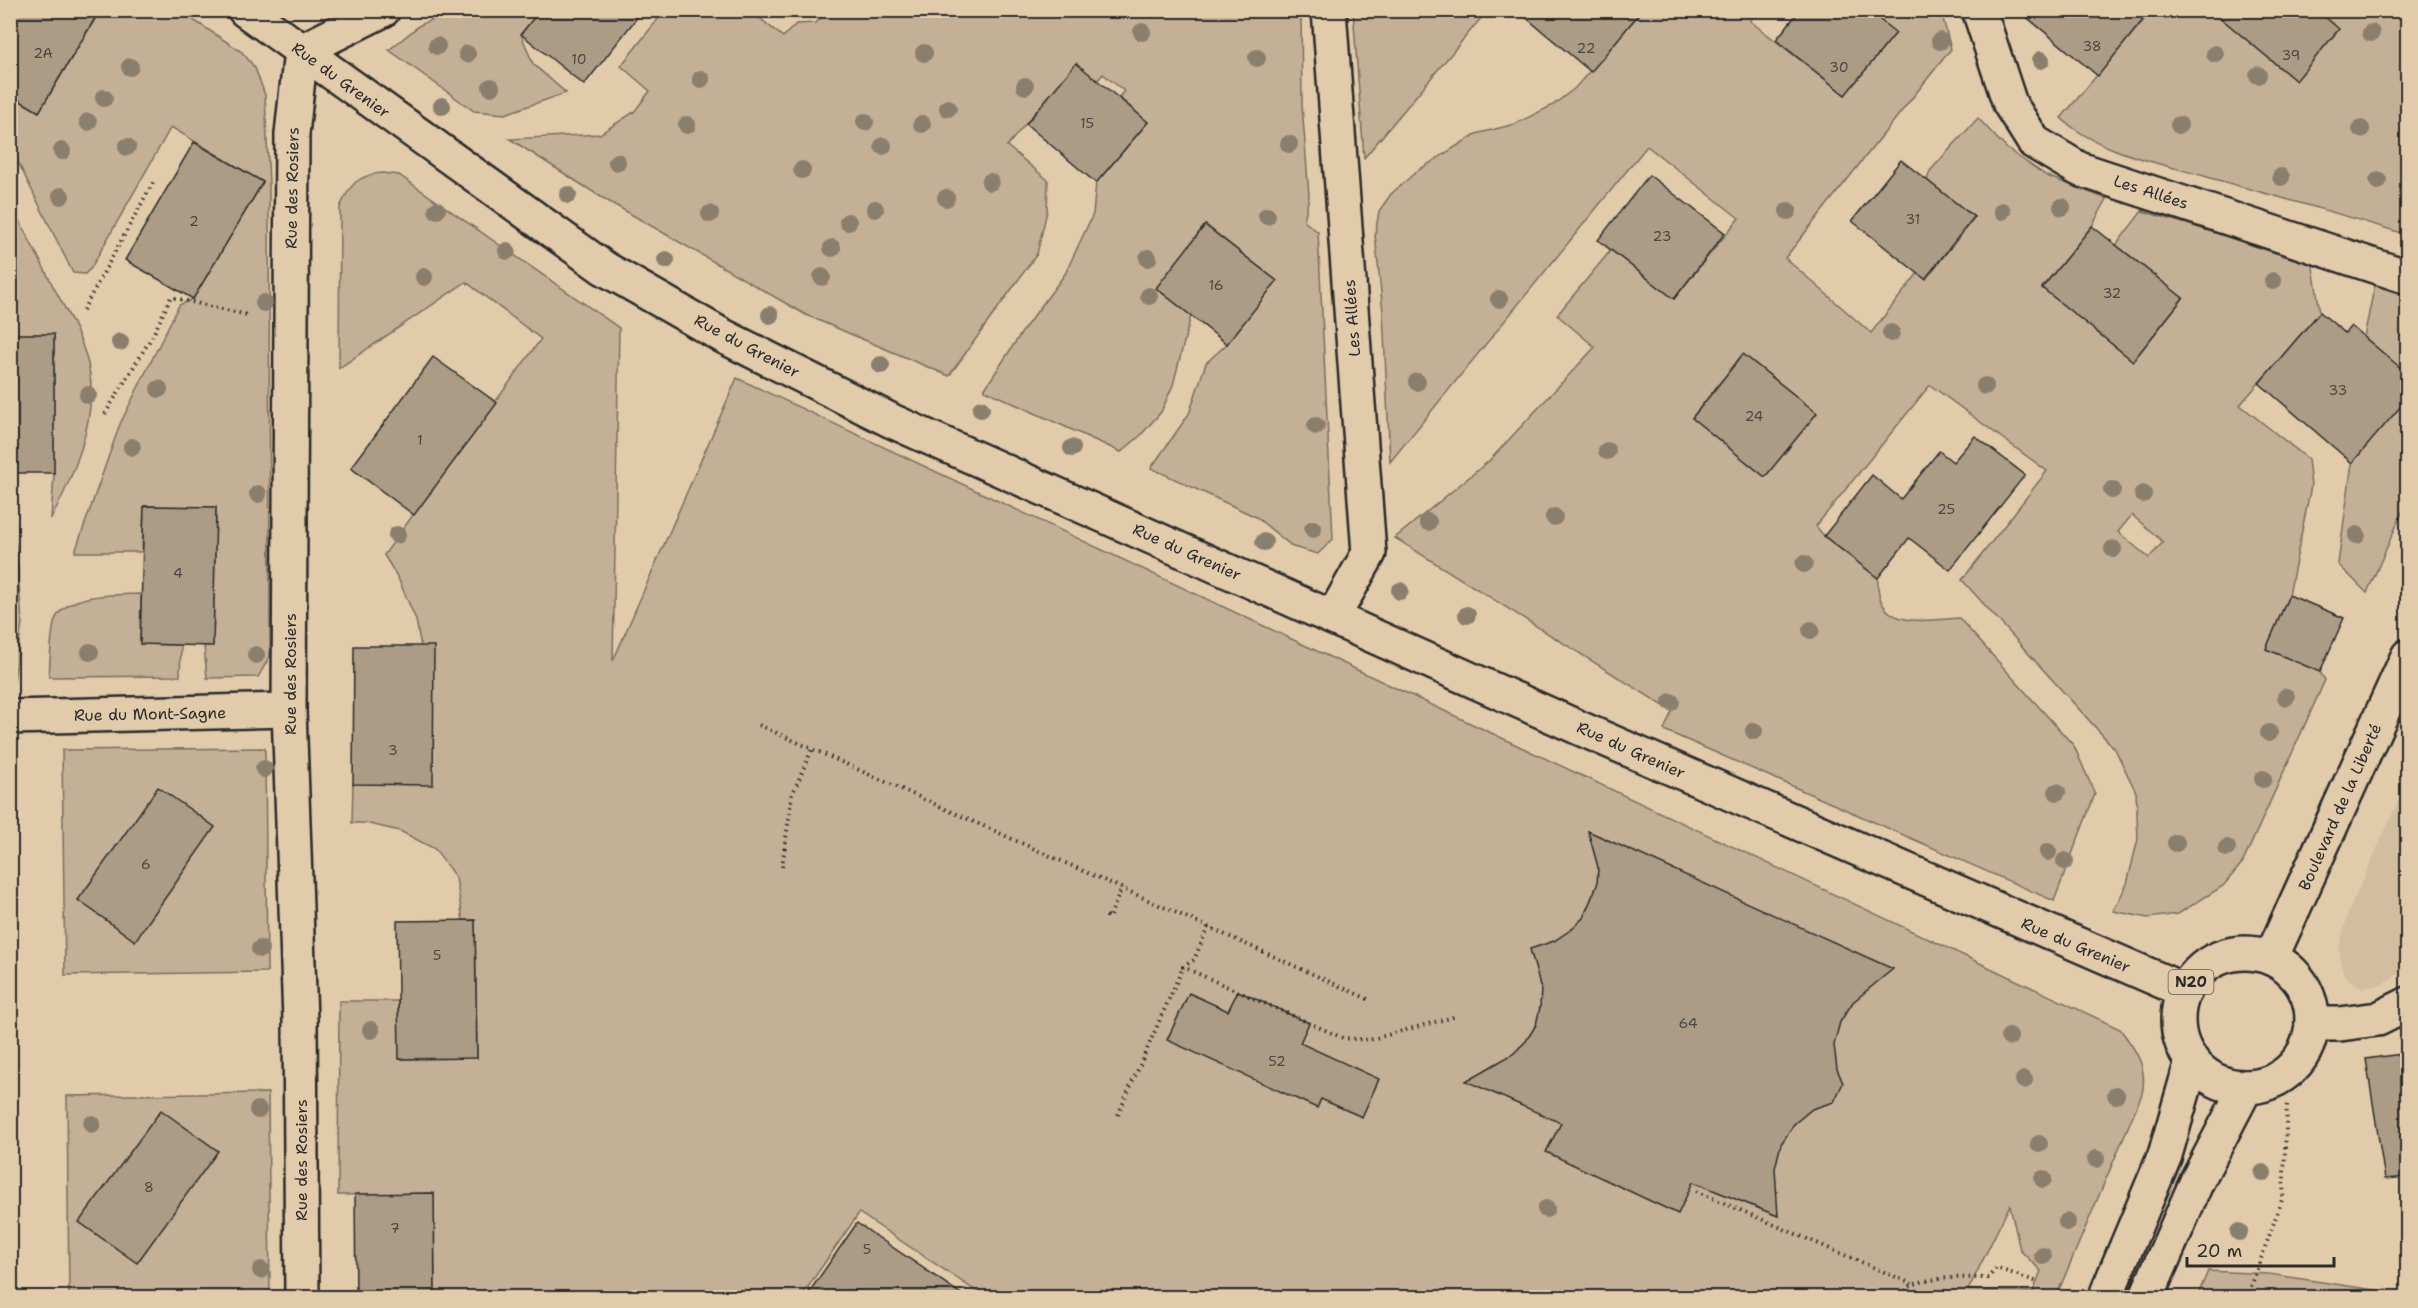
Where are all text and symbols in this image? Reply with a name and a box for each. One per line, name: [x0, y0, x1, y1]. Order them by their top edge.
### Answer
street label: Rue du Grenier: [288, 37, 394, 123]
house number: 38: [2082, 37, 2102, 55]
house number: 22: [1577, 39, 1595, 57]
house number: 2A: [33, 44, 53, 62]
house number: 39: [2282, 46, 2300, 64]
house number: 10: [571, 50, 587, 68]
house number: 30: [1829, 58, 1849, 76]
house number: 15: [1080, 114, 1094, 132]
street label: Rue des Rosiers: [280, 127, 304, 249]
street label: Les Allées: [2111, 170, 2191, 214]
house number: 31: [1906, 210, 1920, 228]
house number: 2: [189, 212, 199, 230]
house number: 23: [1653, 227, 1671, 245]
house number: 16: [1208, 276, 1224, 294]
street label: Les Allées: [1339, 279, 1365, 357]
house number: 32: [2103, 284, 2121, 302]
street label: Rue du Grenier: [691, 309, 803, 383]
house number: 33: [2329, 381, 2347, 399]
house number: 24: [1745, 407, 1764, 425]
house number: 1: [417, 431, 423, 449]
house number: 25: [1937, 500, 1955, 518]
street label: Rue du Grenier: [1129, 519, 1245, 585]
house number: 4: [173, 564, 183, 582]
street label: Rue des Rosiers: [280, 613, 301, 735]
street label: Rue du Mont-Sagne: [74, 702, 226, 726]
street label: Rue du Grenier: [1573, 717, 1689, 783]
street label: Boulevard de la Liberté: [2294, 720, 2386, 894]
house number: 3: [388, 741, 398, 759]
house number: 6: [141, 855, 151, 873]
street label: Rue du Grenier: [2018, 913, 2134, 977]
house number: 5: [433, 946, 441, 964]
road number: N20: [2168, 970, 2214, 994]
house number: 64: [1678, 1014, 1698, 1032]
house number: 52: [1268, 1052, 1286, 1070]
street label: Rue des Rosiers: [291, 1099, 312, 1221]
house number: 8: [144, 1178, 154, 1196]
house number: 7: [390, 1219, 400, 1237]
scale bar: [2187, 1230, 2334, 1268]
text: 20 m: [2196, 1239, 2242, 1263]
house number: 5: [863, 1240, 871, 1258]

